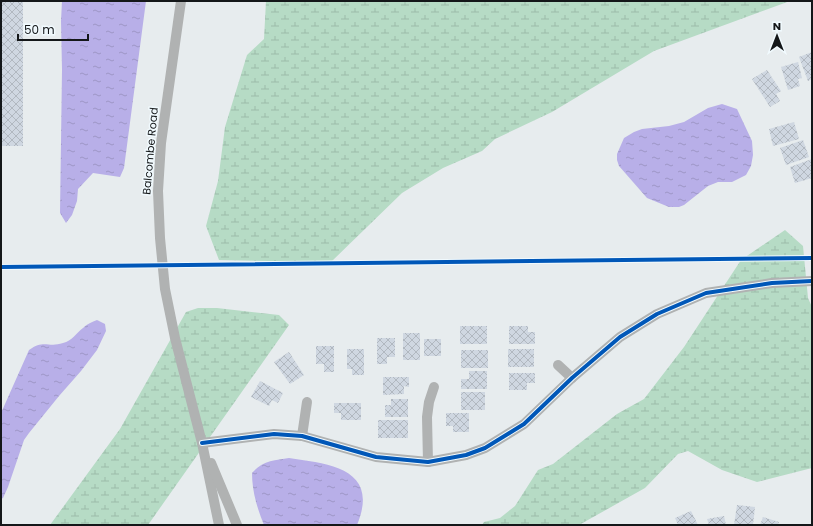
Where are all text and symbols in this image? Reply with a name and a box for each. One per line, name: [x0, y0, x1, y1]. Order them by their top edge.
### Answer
scale bar: [18, 16, 88, 42]
north arrow: [757, 16, 797, 56]
text: N: [773, 18, 781, 34]
text: 50 m: [24, 21, 55, 38]
street label: Balcombe Road: [138, 107, 162, 195]

